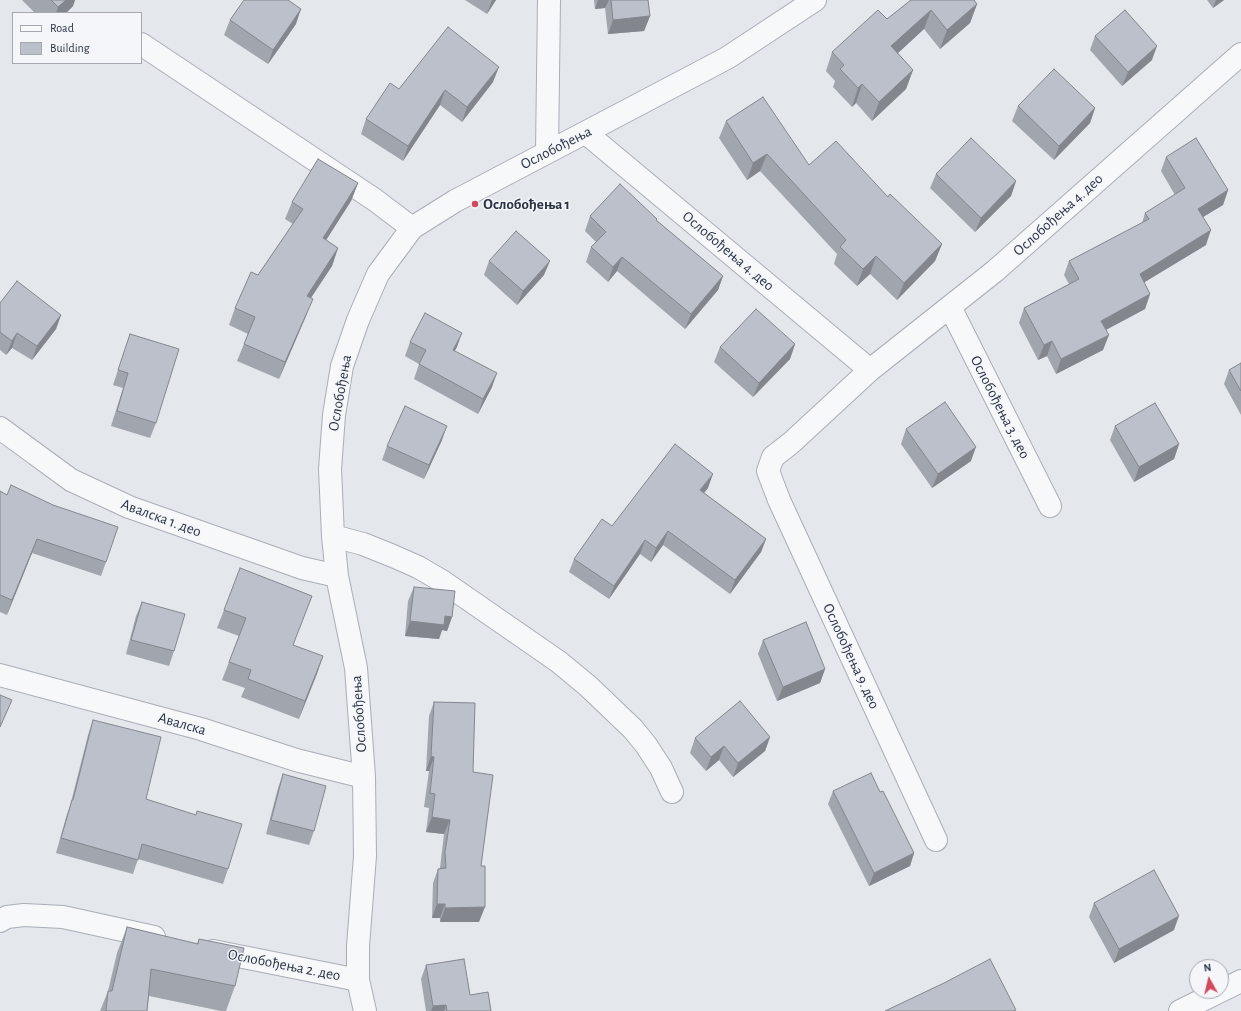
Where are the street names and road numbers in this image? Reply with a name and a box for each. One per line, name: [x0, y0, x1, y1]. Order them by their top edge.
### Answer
street label: Ослобођења: [517, 122, 595, 174]
street label: Ослобођења 4. део: [1009, 170, 1107, 260]
street label: Ослобођења 4. део: [678, 207, 778, 295]
street label: Ослобођења 3. део: [966, 352, 1034, 462]
street label: Ослобођења: [324, 353, 356, 433]
street label: Авалска 1. део: [118, 495, 204, 541]
street label: Ослобођења 9. део: [819, 600, 883, 712]
street label: Ослобођења: [347, 675, 371, 753]
street label: Авалска: [156, 709, 208, 739]
street label: Ослобођења 2. део: [226, 945, 342, 985]

